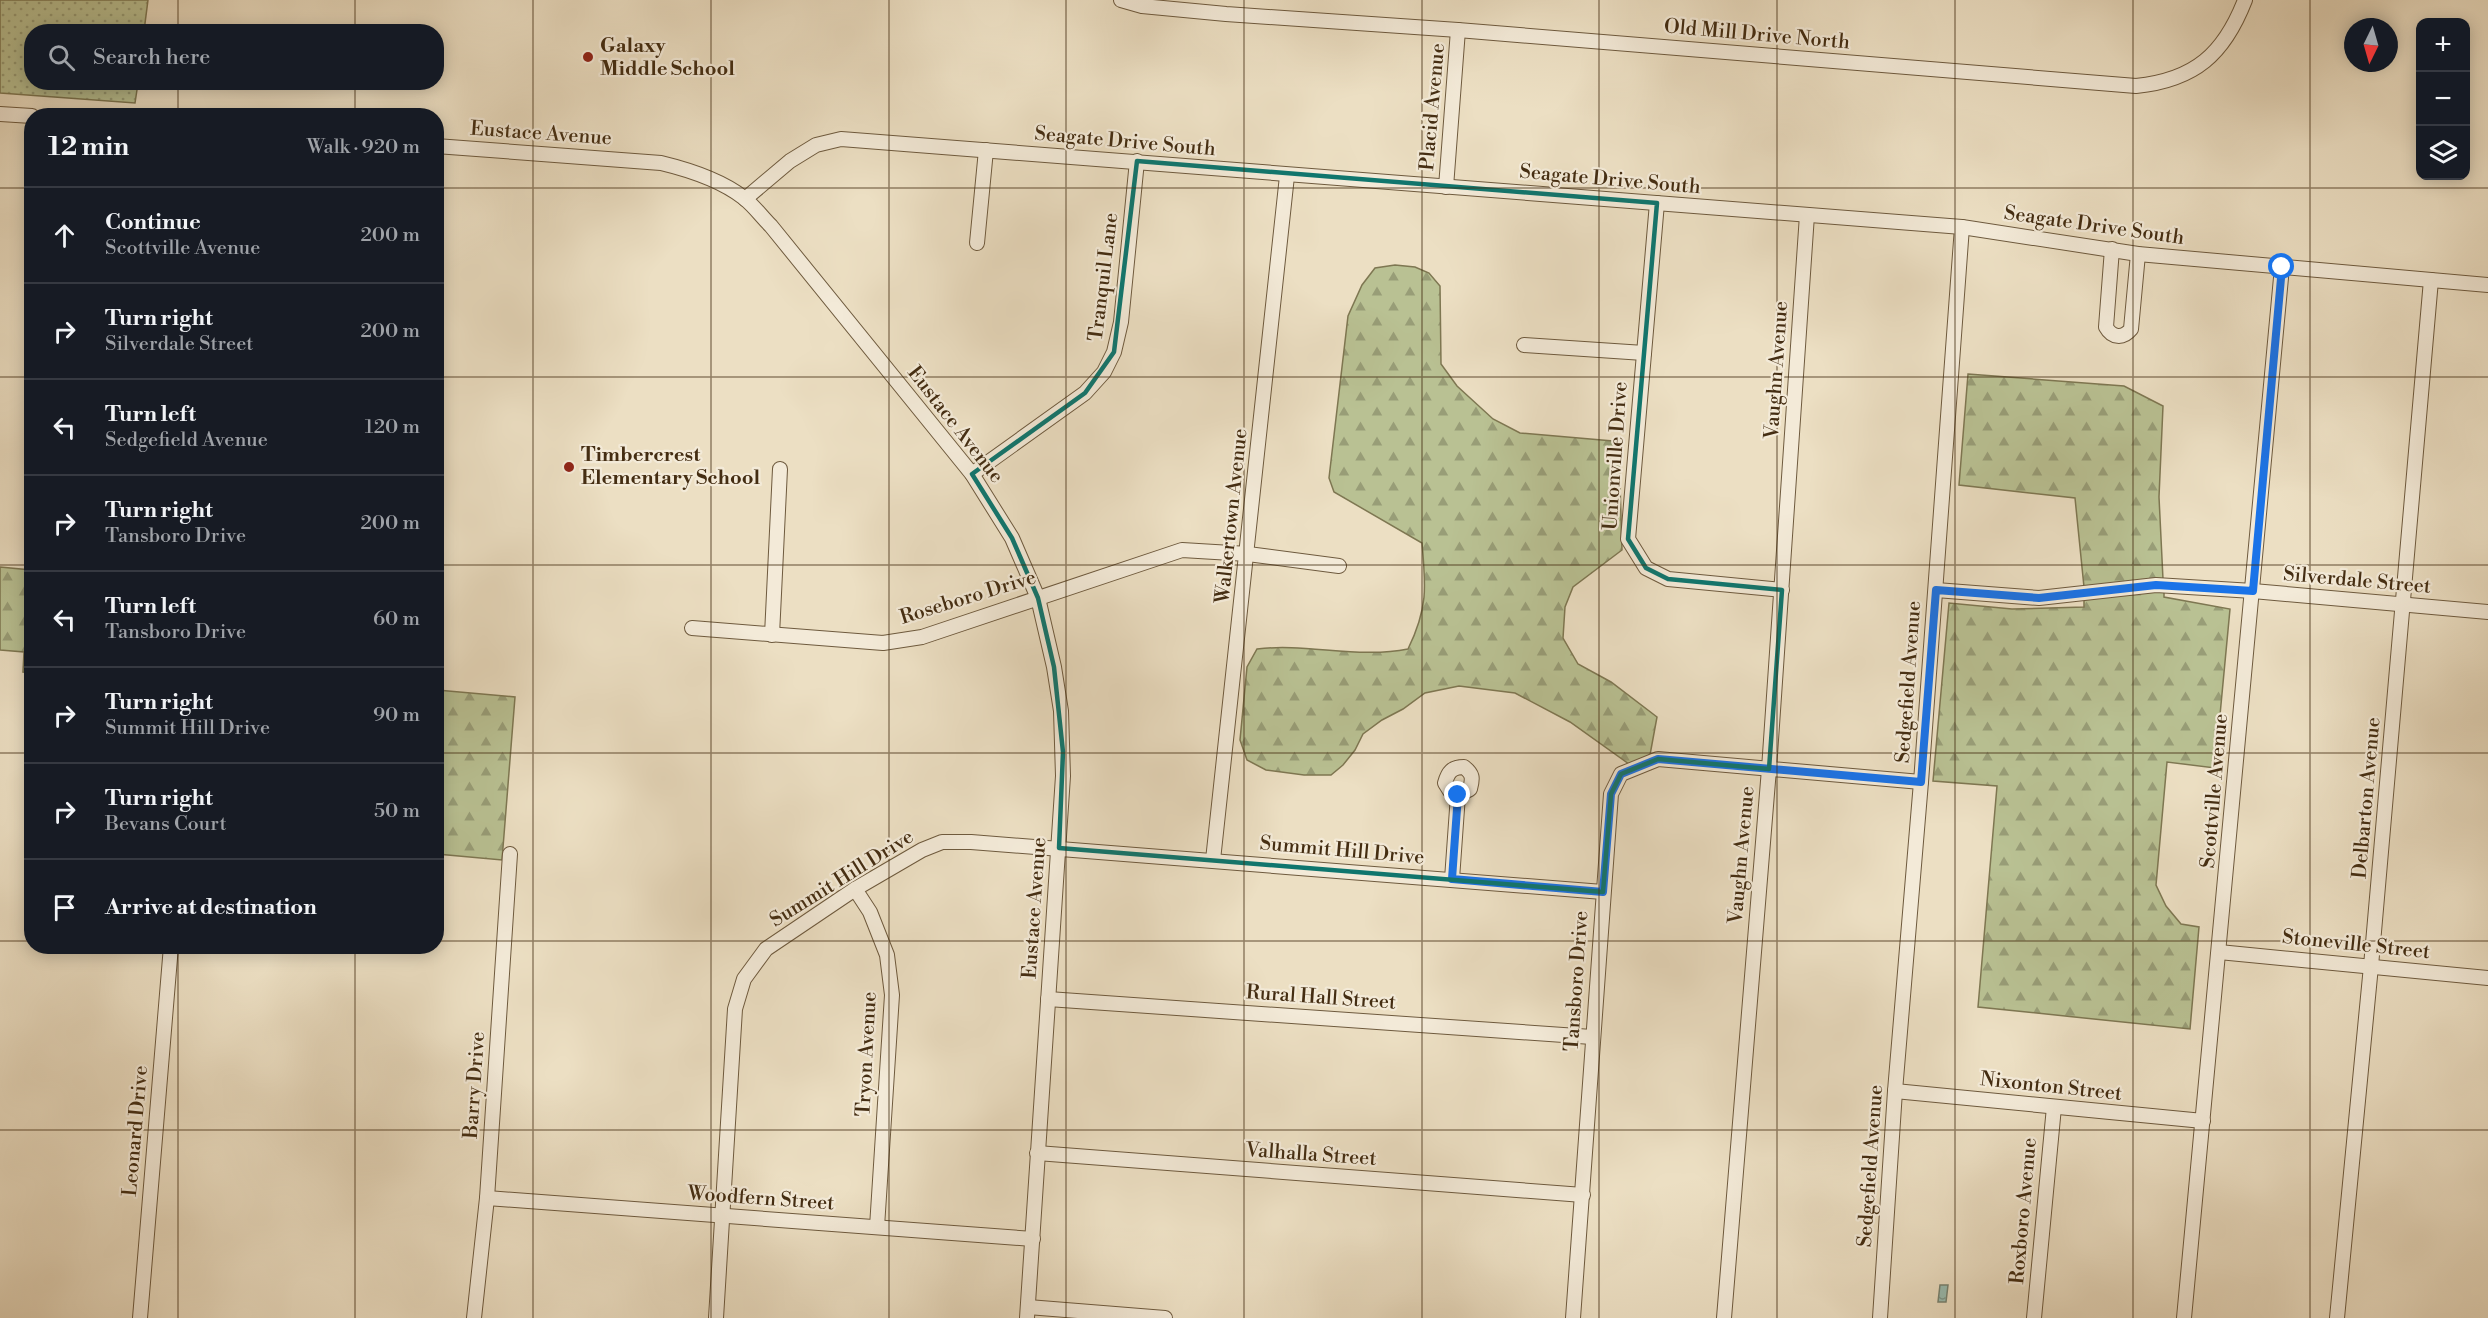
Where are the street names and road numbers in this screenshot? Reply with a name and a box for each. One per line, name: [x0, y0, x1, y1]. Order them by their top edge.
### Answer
street label: Old Mill Drive North: [1663, 14, 1851, 56]
street label: Placid Avenue: [1415, 42, 1451, 172]
street label: Eustace Avenue: [469, 117, 613, 151]
street label: Seagate Drive South: [1033, 122, 1217, 162]
street label: Seagate Drive South: [1518, 160, 1702, 200]
street label: Seagate Drive South: [2002, 201, 2186, 251]
street label: Tranquil Lane: [1084, 211, 1124, 343]
street label: Vaughn Avenue: [1760, 300, 1794, 441]
street label: Eustace Avenue: [901, 361, 1009, 489]
street label: Unionville Drive: [1598, 381, 1634, 531]
street label: Walkertown Avenue: [1210, 427, 1254, 606]
street label: Silverdale Street: [2282, 562, 2432, 600]
street label: Roseboro Drive: [897, 565, 1039, 631]
street label: Sedgefield Avenue: [1891, 600, 1927, 764]
street label: Scottville Avenue: [2196, 713, 2234, 869]
street label: Delbarton Avenue: [2347, 716, 2387, 880]
street label: Vaughn Avenue: [1723, 785, 1760, 926]
street label: Summit Hill Drive: [765, 825, 919, 933]
street label: Summit Hill Drive: [1259, 831, 1425, 871]
street label: Eustace Avenue: [1018, 836, 1052, 980]
street label: Tansboro Drive: [1560, 910, 1594, 1052]
street label: Stoneville Street: [2281, 925, 2431, 965]
street label: Rural Hall Street: [1245, 980, 1397, 1016]
street label: Tryon Avenue: [851, 991, 883, 1117]
street label: Barry Drive: [459, 1031, 491, 1140]
street label: Leonard Drive: [118, 1064, 154, 1198]
street label: Nixonton Street: [1979, 1067, 2123, 1107]
street label: Sedgefield Avenue: [1853, 1084, 1889, 1248]
street label: Roxboro Avenue: [2005, 1137, 2043, 1285]
street label: Valhalla Street: [1244, 1138, 1377, 1172]
street label: Woodfern Street: [686, 1181, 835, 1217]

